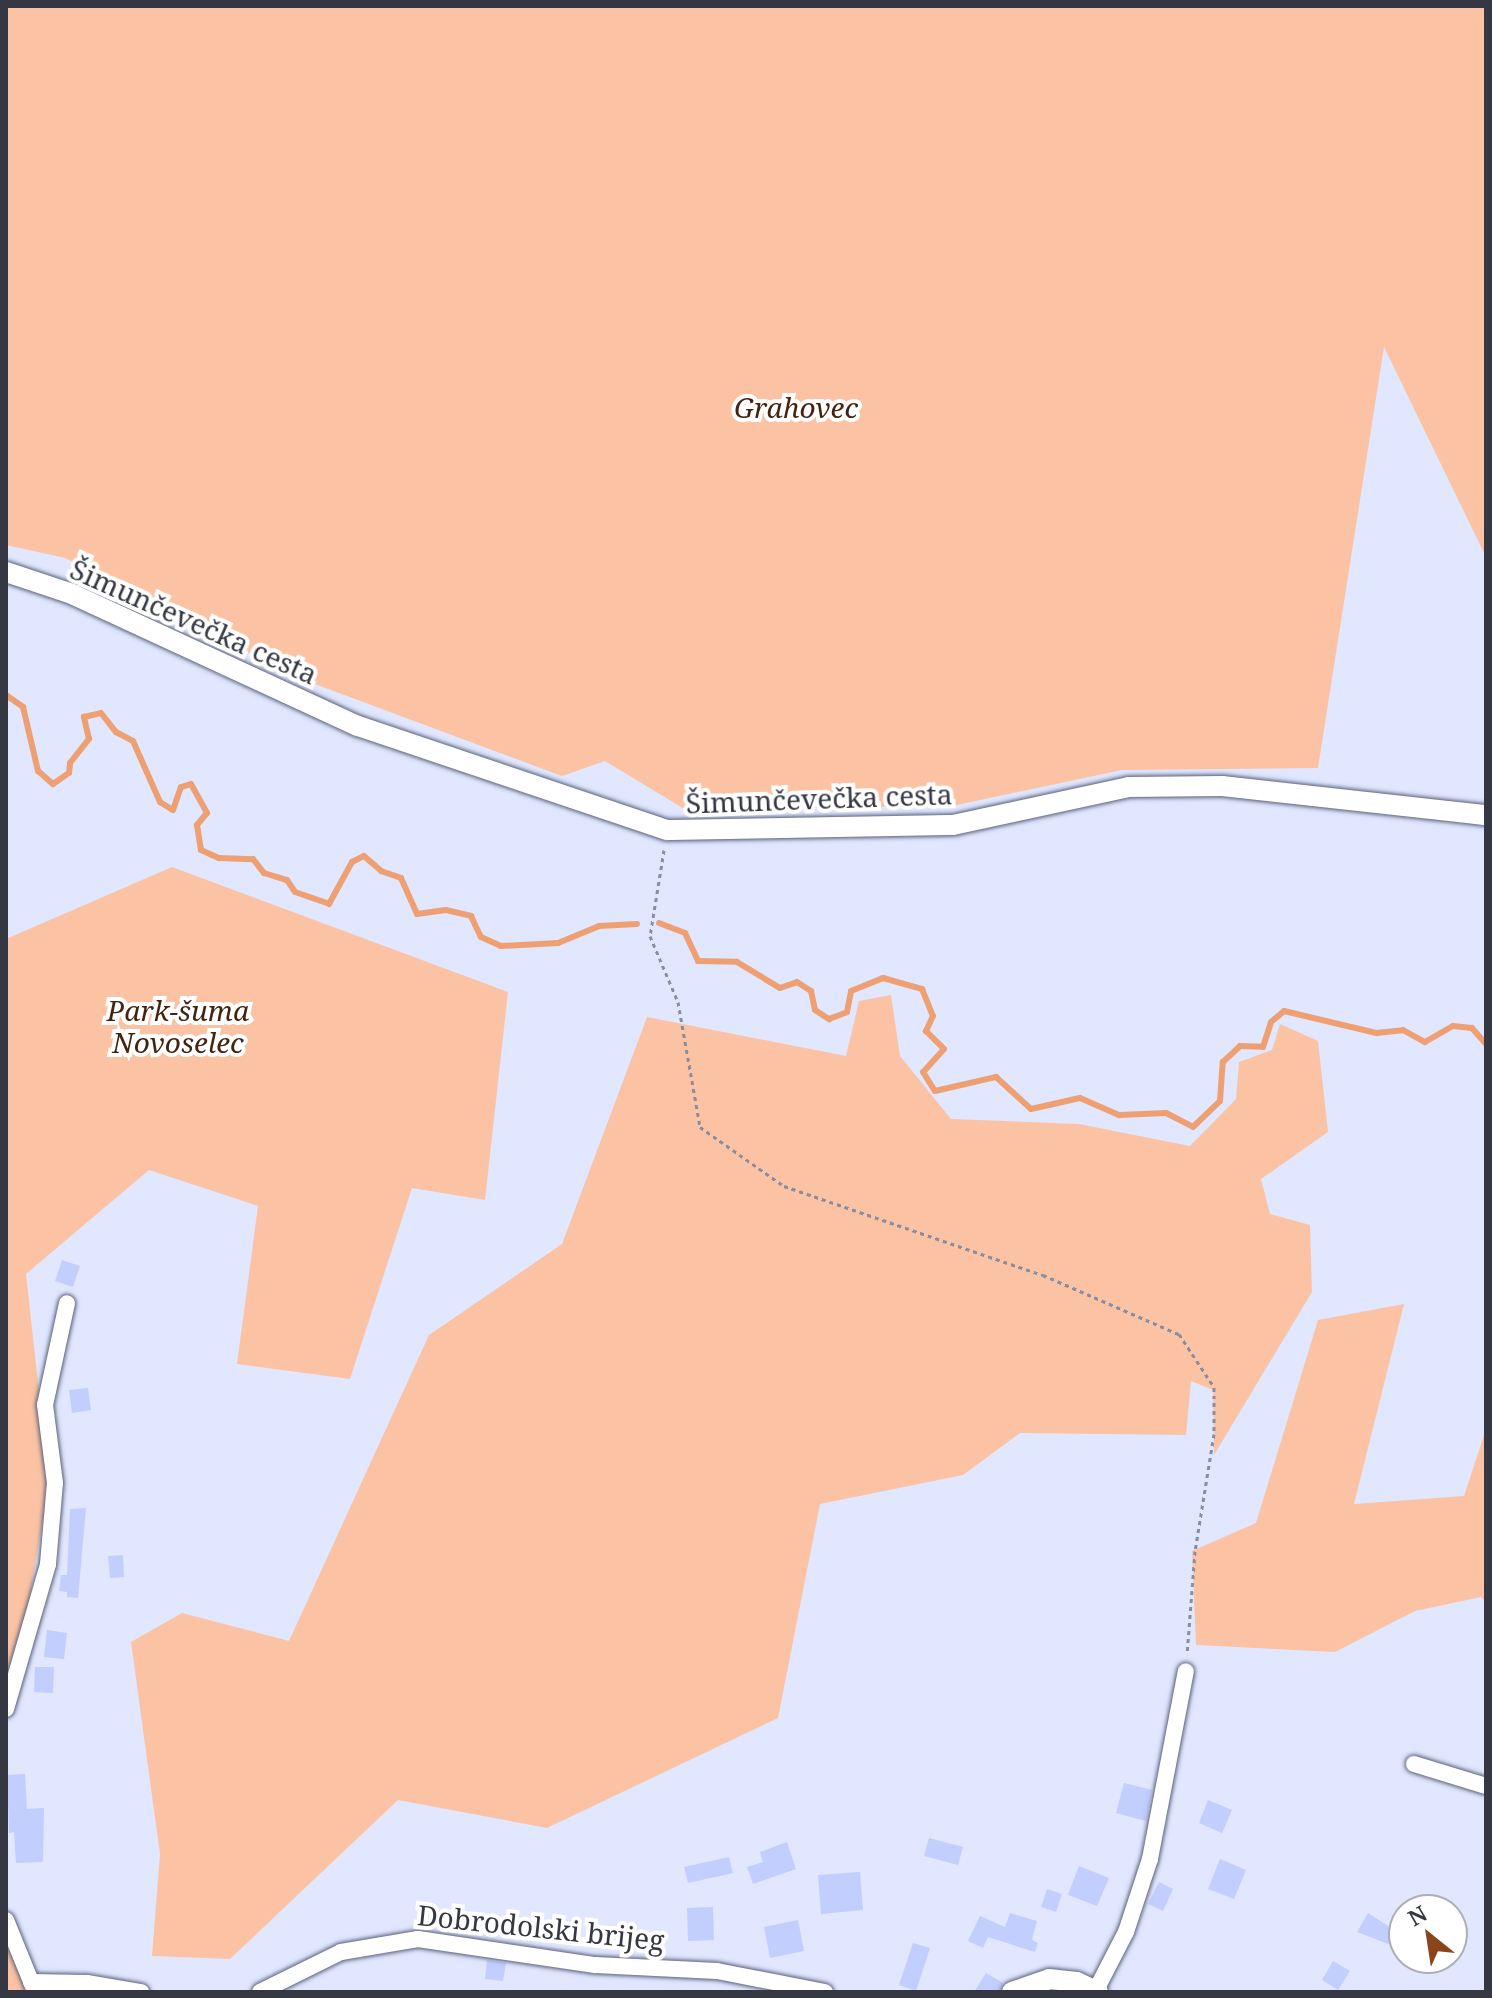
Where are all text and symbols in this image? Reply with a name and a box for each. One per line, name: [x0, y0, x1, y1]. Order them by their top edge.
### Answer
park label: Grahovec: [734, 390, 858, 424]
street label: Šimunčevečka cesta: [65, 551, 323, 691]
street label: Šimunčevečka cesta: [685, 777, 953, 819]
park label: Park-šuma Novoselec: [107, 993, 249, 1059]
north arrow: [1388, 1894, 1468, 1974]
street label: Dobrodolski brijeg: [416, 1897, 666, 1957]
text: N: [1402, 1898, 1432, 1932]

